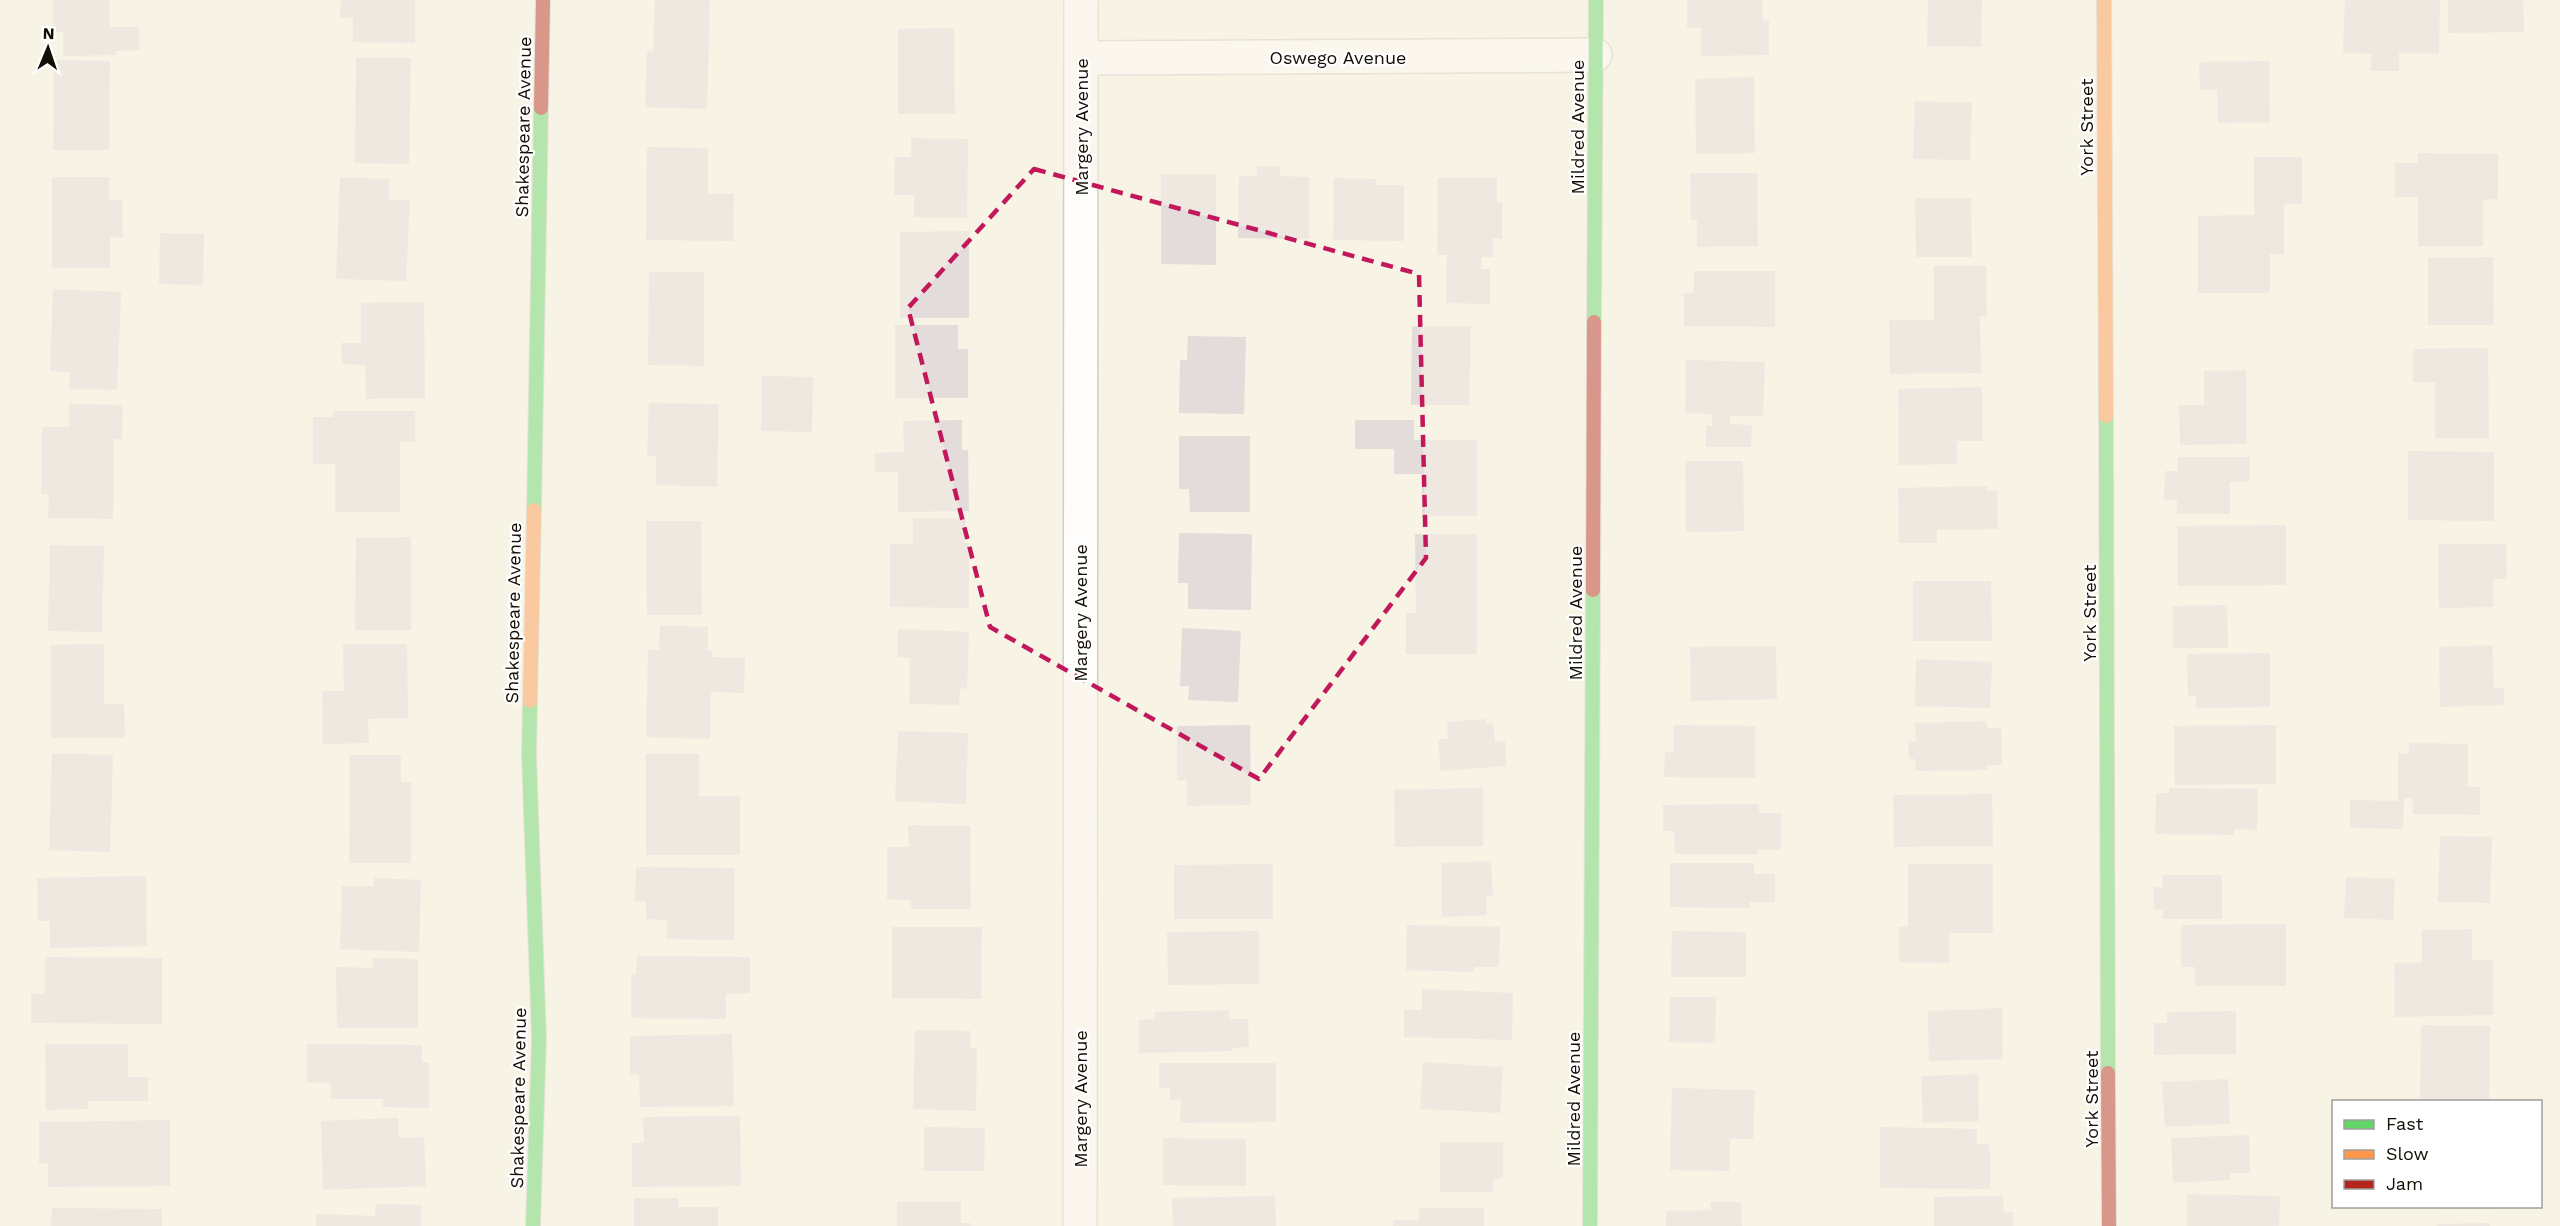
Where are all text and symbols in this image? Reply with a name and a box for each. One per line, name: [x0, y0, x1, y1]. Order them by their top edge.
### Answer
north arrow: [18, 18, 78, 78]
text: N: [42, 24, 55, 43]
street label: Shakespeare Avenue: [511, 36, 535, 218]
street label: Oswego Avenue: [1269, 47, 1407, 68]
street label: Margery Avenue: [1071, 58, 1092, 196]
street label: Mildred Avenue: [1567, 60, 1588, 194]
street label: York Street: [2076, 78, 2097, 176]
street label: Shakespeare Avenue: [501, 522, 525, 704]
street label: Margery Avenue: [1070, 544, 1091, 682]
street label: Mildred Avenue: [1565, 546, 1586, 680]
street label: York Street: [2079, 564, 2100, 662]
street label: Shakespeare Avenue: [506, 1007, 530, 1189]
street label: Margery Avenue: [1070, 1030, 1091, 1168]
street label: Mildred Avenue: [1563, 1032, 1584, 1166]
street label: York Street: [2081, 1050, 2102, 1148]
legend: [2332, 1100, 2542, 1208]
text: Fast: [2386, 1113, 2424, 1134]
text: Slow: [2386, 1143, 2429, 1164]
text: Jam: [2386, 1173, 2423, 1194]

